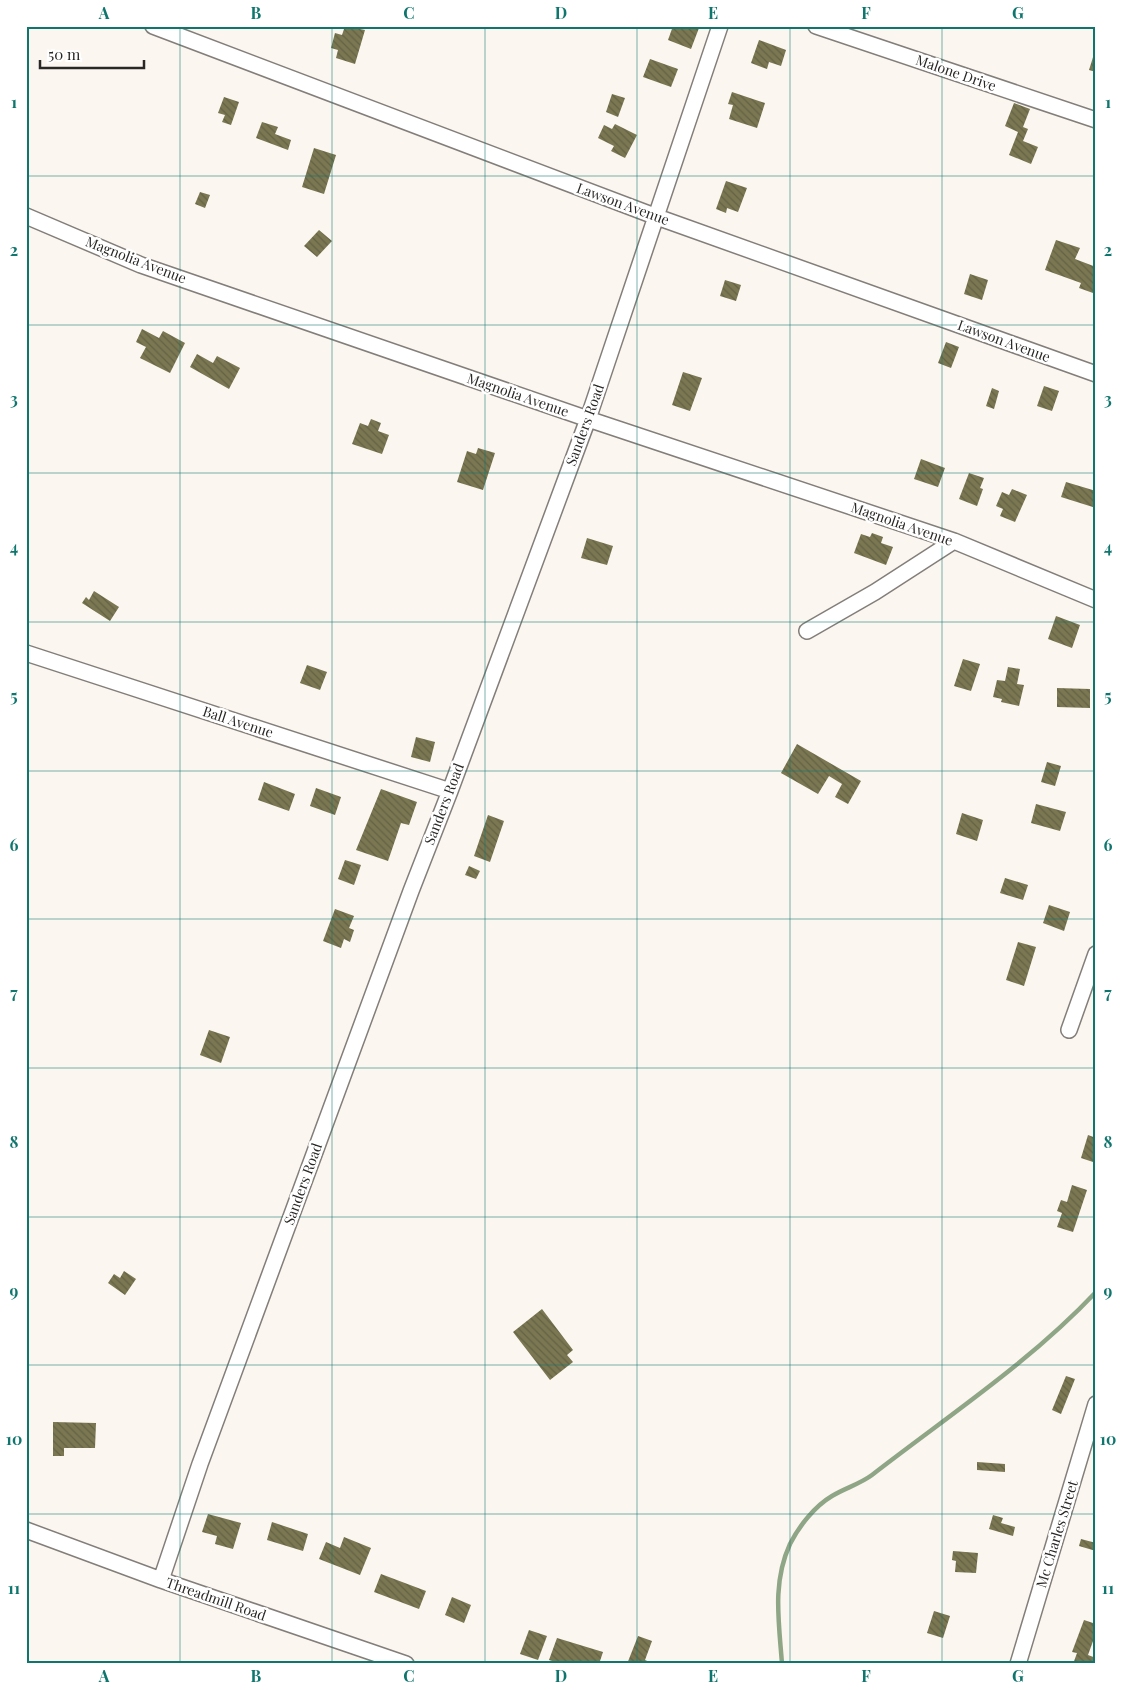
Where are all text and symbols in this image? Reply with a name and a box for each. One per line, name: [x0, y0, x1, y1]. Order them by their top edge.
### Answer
text: A: [98, 2, 110, 23]
text: B: [251, 2, 262, 23]
text: C: [403, 2, 415, 23]
text: D: [555, 2, 567, 23]
text: E: [708, 2, 718, 23]
text: F: [861, 2, 871, 23]
text: G: [1012, 2, 1024, 23]
scale bar: [40, 38, 144, 70]
text: 50 m: [48, 44, 81, 64]
street label: Malone Drive: [913, 50, 999, 95]
text: 1: [11, 91, 17, 112]
text: 1: [1105, 91, 1111, 112]
street label: Lawson Avenue: [574, 178, 672, 229]
street label: Magnolia Avenue: [83, 232, 189, 287]
text: 2: [10, 239, 18, 260]
text: 2: [1104, 239, 1112, 260]
street label: Lawson Avenue: [955, 315, 1053, 366]
street label: Magnolia Avenue: [465, 368, 572, 421]
street label: Sanders Road: [561, 381, 608, 468]
text: 3: [10, 388, 18, 409]
text: 3: [1104, 388, 1112, 409]
street label: Magnolia Avenue: [849, 497, 956, 550]
text: 4: [10, 536, 18, 557]
text: 4: [1104, 536, 1112, 557]
text: 5: [10, 685, 18, 706]
text: 5: [1104, 685, 1112, 706]
street label: Ball Avenue: [201, 701, 276, 742]
street label: Sanders Road: [419, 760, 468, 847]
text: 6: [10, 834, 19, 855]
text: 6: [1104, 834, 1113, 855]
text: 7: [10, 982, 18, 1003]
text: 7: [1104, 982, 1112, 1003]
text: 8: [10, 1131, 19, 1152]
text: 8: [1104, 1131, 1113, 1152]
street label: Sanders Road: [279, 1140, 326, 1227]
text: 9: [10, 1280, 19, 1301]
text: 9: [1104, 1280, 1113, 1301]
text: 10: [6, 1428, 22, 1449]
text: 10: [1100, 1428, 1116, 1449]
street label: Mc Charles Street: [1031, 1477, 1082, 1590]
street label: Threadmill Road: [163, 1572, 269, 1625]
text: 11: [8, 1577, 20, 1598]
text: 11: [1102, 1577, 1114, 1598]
text: A: [98, 1665, 110, 1686]
text: B: [251, 1665, 262, 1686]
text: C: [403, 1665, 415, 1686]
text: D: [555, 1665, 567, 1686]
text: E: [708, 1665, 718, 1686]
text: F: [861, 1665, 871, 1686]
text: G: [1012, 1665, 1024, 1686]

